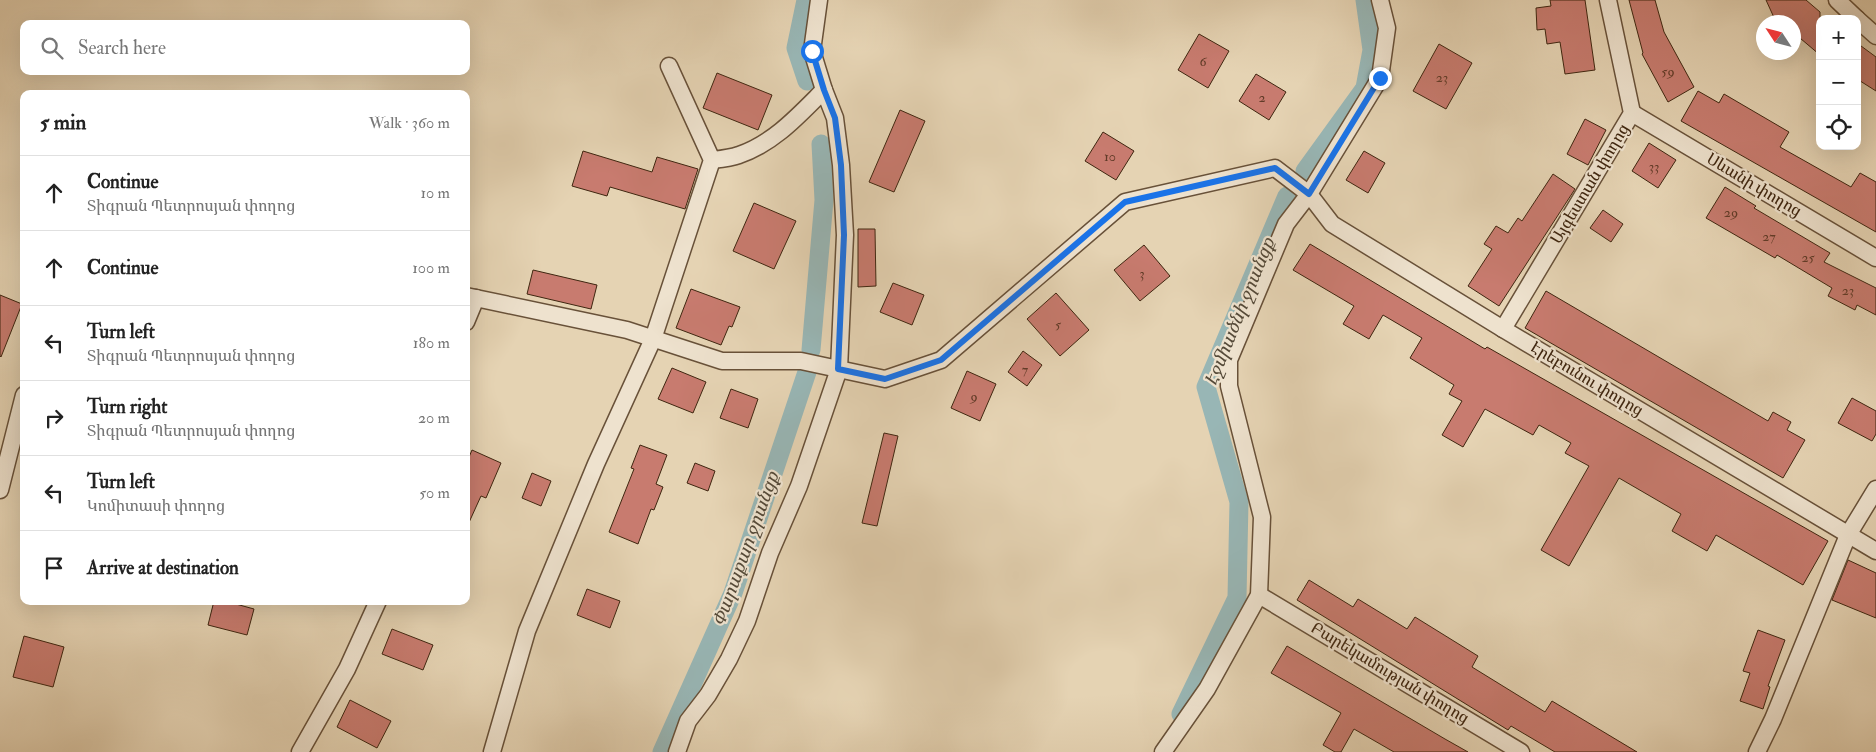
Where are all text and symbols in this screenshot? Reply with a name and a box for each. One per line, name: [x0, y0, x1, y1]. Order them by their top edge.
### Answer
north arrow: [1756, 15, 1801, 60]
map controls: [1816, 15, 1861, 150]
button: +: [1816, 15, 1861, 60]
search box: [20, 20, 470, 75]
icon: search: [38, 34, 66, 62]
text: Search here: [78, 36, 166, 60]
route start: [801, 40, 824, 63]
house number: 6: [1199, 53, 1207, 70]
button: −: [1816, 60, 1861, 105]
house number: 59: [1661, 63, 1675, 80]
route end: [1369, 67, 1392, 90]
house number: 23: [1436, 69, 1448, 86]
house number: 2: [1258, 89, 1266, 106]
button: locate: [1816, 105, 1861, 150]
text: 5 min: [40, 109, 86, 136]
text: Walk · 360 m: [369, 113, 450, 133]
street label: Այգեստան փողոց: [1546, 120, 1634, 248]
house number: 10: [1104, 148, 1116, 165]
street label: Սևանի փողոց: [1703, 149, 1805, 221]
house number: 33: [1649, 158, 1659, 175]
text: Continue: [87, 170, 158, 194]
icon: ahead: [40, 179, 68, 207]
text: 10 m: [420, 183, 450, 203]
text: Տիգրան Պետրոսյան փողոց: [87, 196, 295, 216]
house number: 29: [1724, 204, 1738, 221]
house number: 27: [1762, 228, 1776, 245]
water label: Էջմիածնի ջրանցք: [1200, 233, 1281, 389]
house number: 25: [1801, 249, 1815, 266]
icon: ahead: [40, 254, 68, 282]
text: Continue: [87, 256, 158, 280]
text: 100 m: [412, 258, 450, 278]
house number: 3: [1139, 265, 1145, 282]
house number: 23: [1842, 282, 1854, 299]
house number: 5: [1055, 316, 1062, 333]
text: Turn left: [87, 320, 155, 344]
icon: left: [40, 329, 68, 357]
text: 180 m: [413, 333, 450, 353]
street label: Էրեբունու փողոց: [1527, 337, 1647, 421]
text: Տիգրան Պետրոսյան փողոց: [87, 346, 295, 366]
house number: 7: [1022, 361, 1029, 378]
house number: 9: [969, 388, 978, 405]
text: Turn right: [87, 395, 167, 419]
icon: right: [40, 404, 68, 432]
text: 20 m: [418, 408, 450, 428]
text: Տիգրան Պետրոսյան փողոց: [87, 421, 295, 441]
water label: Փարաքար ջրանցք: [707, 467, 785, 629]
text: Turn left: [87, 470, 155, 494]
icon: left: [40, 479, 68, 507]
text: 50 m: [419, 483, 450, 503]
text: Կոմիտասի փողոց: [87, 496, 225, 516]
icon: arrive: [40, 554, 68, 582]
text: Arrive at destination: [87, 556, 239, 580]
street label: Բարեկամության փողոց: [1307, 618, 1473, 728]

